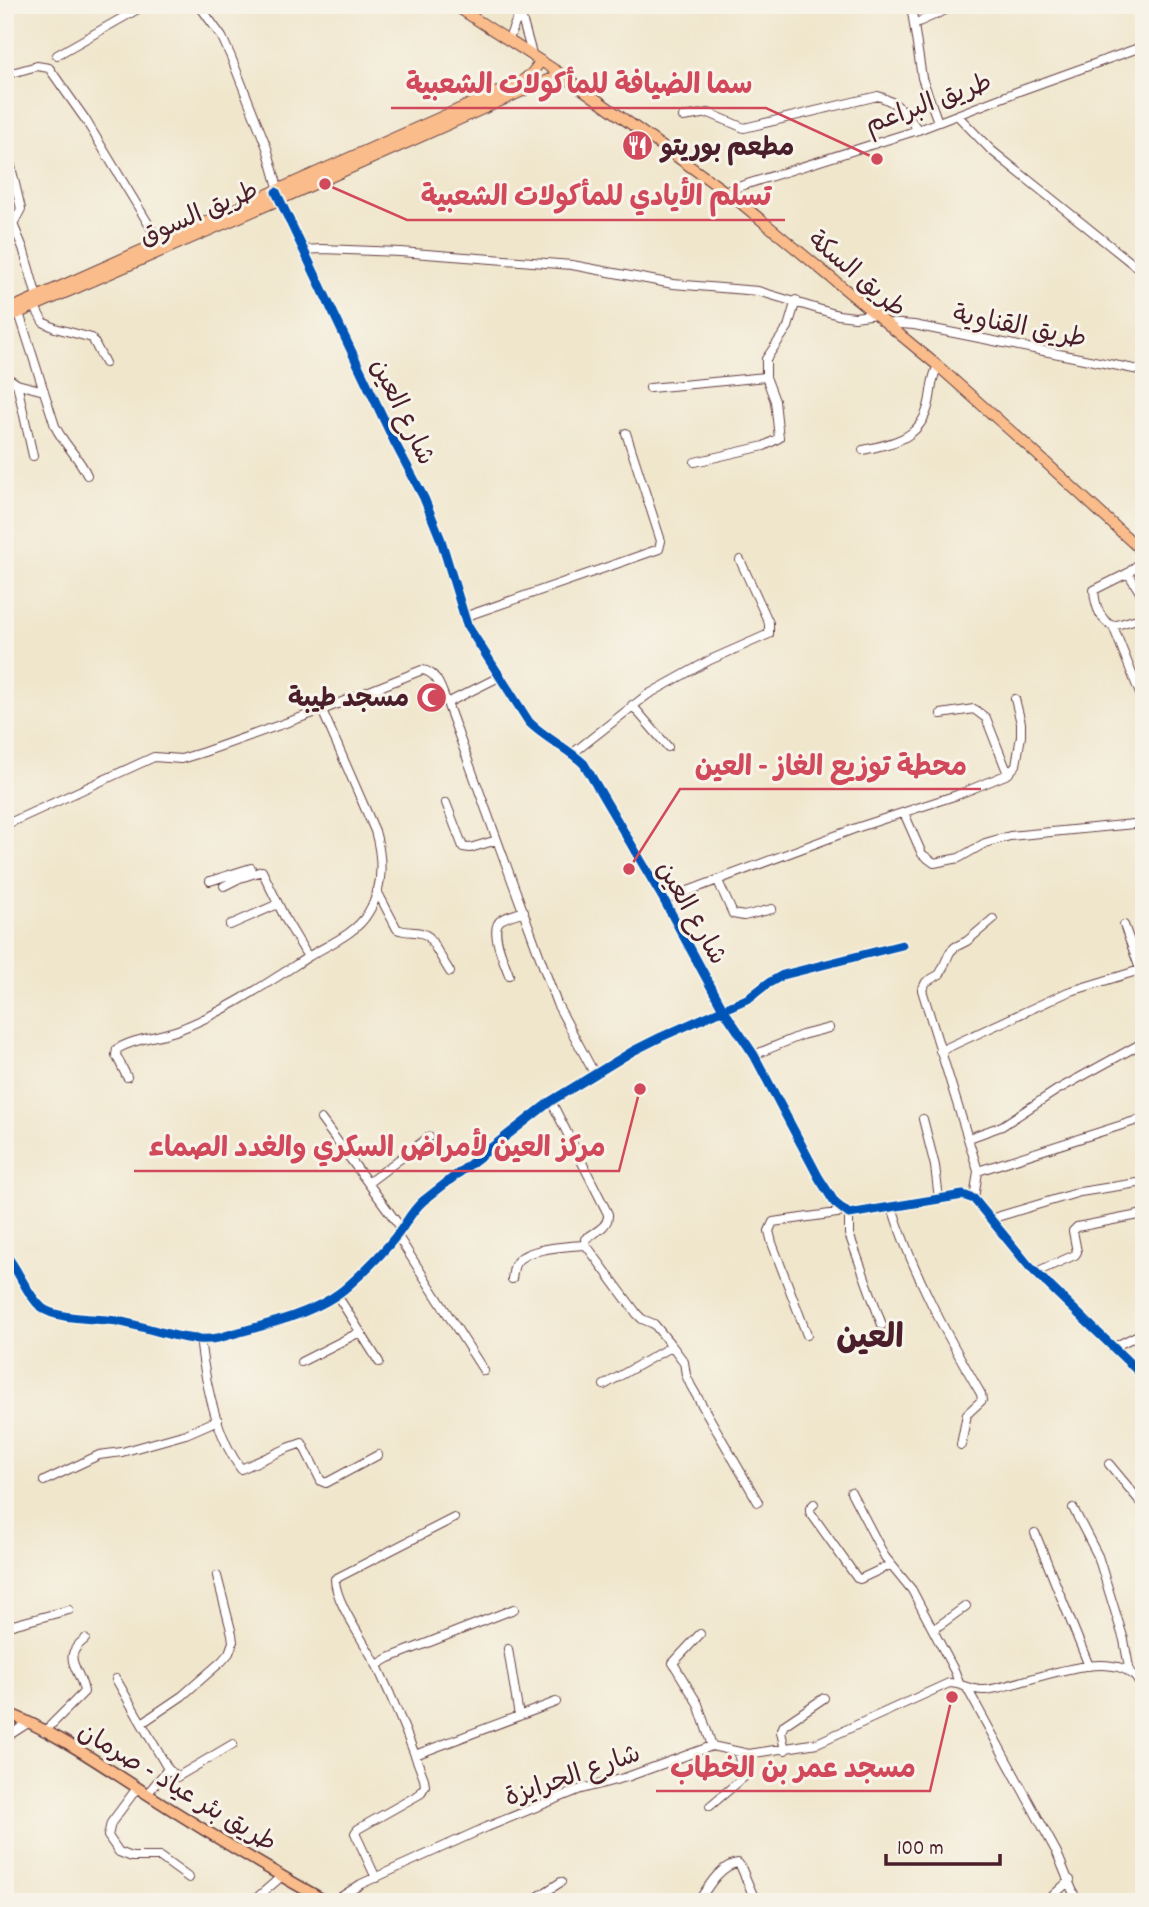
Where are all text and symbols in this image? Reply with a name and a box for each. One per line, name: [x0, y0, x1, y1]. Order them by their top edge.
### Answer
callout: سما الضيافة للمأكولات الشعبية: [391, 59, 766, 108]
street label: طريق البراعم: [861, 65, 998, 145]
text: سما الضيافة للمأكولات الشعبية: [406, 66, 752, 108]
restaurant icon: مطعم بوريتو: [621, 129, 655, 163]
place label: مطعم بوريتو: [659, 131, 794, 168]
callout: تسلم الأيادي للمأكولات الشعبية: [407, 171, 785, 220]
street label: طريق السوق: [134, 173, 265, 257]
text: تسلم الأيادي للمأكولات الشعبية: [421, 177, 772, 220]
street label: طريق السكة: [798, 223, 913, 328]
street label: طريق القناوية: [949, 297, 1089, 360]
street label: شارع العين: [359, 353, 443, 472]
mosque icon: مسجد طيبة: [415, 680, 449, 714]
place label: مسجد طيبة: [288, 682, 409, 719]
callout: محطة توزيع الغاز - العين: [680, 740, 981, 789]
text: محطة توزيع الغاز - العين: [695, 750, 967, 790]
street label: شارع العين: [645, 855, 735, 973]
callout: مركز العين لأمراض السكري والغدد الصماء: [134, 1122, 619, 1171]
text: مركز العين لأمراض السكري والغدد الصماء: [149, 1128, 605, 1171]
district label: العين: [836, 1317, 904, 1364]
street label: طريق بئر عياد - صرمان: [70, 1715, 282, 1863]
street label: شارع الحرايزة: [500, 1737, 646, 1818]
callout: مسجد عمر بن الخطاب: [656, 1742, 930, 1791]
text: مسجد عمر بن الخطاب: [670, 1752, 916, 1792]
scale bar: [886, 1823, 1000, 1867]
text: 100 m: [897, 1835, 944, 1865]

